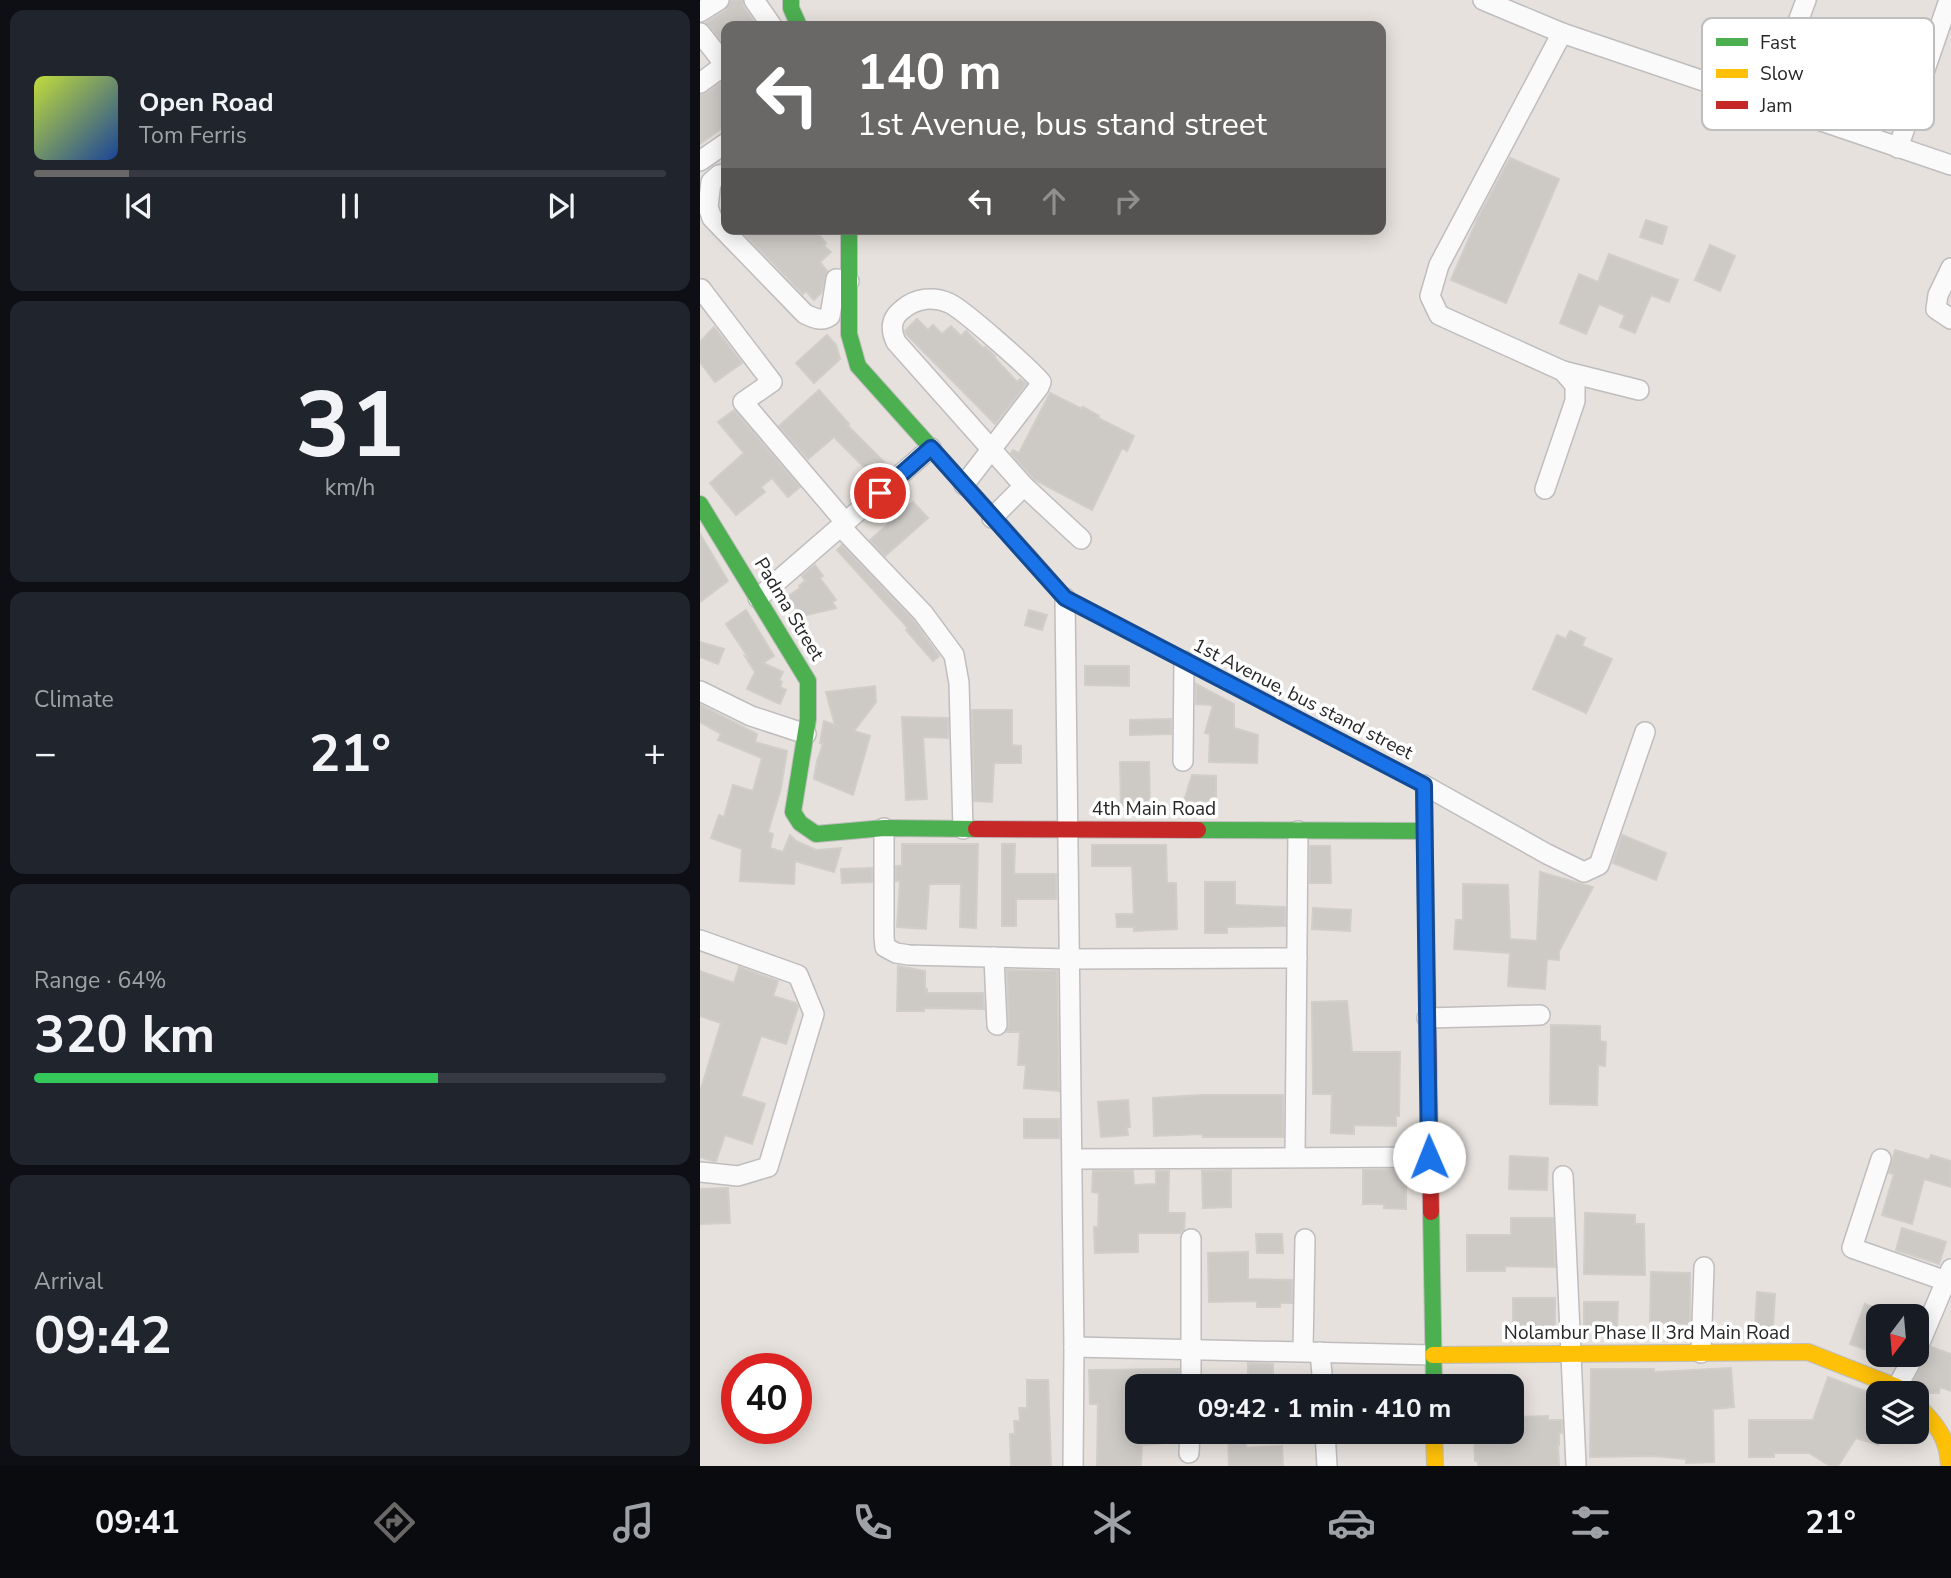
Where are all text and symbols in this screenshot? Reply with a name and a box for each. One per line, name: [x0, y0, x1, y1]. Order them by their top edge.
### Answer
legend: [1702, 18, 1934, 130]
text: Fast: [1760, 30, 1796, 56]
text: 140 m: [857, 39, 1001, 106]
icon: left: [742, 49, 833, 140]
text: Slow: [1760, 61, 1804, 87]
text: Open Road: [139, 85, 274, 120]
text: Jam: [1759, 93, 1793, 119]
text: 1st Avenue, bus stand street: [857, 103, 1267, 146]
text: Tom Ferris: [139, 120, 247, 151]
icon: left: [962, 182, 1000, 220]
icon: ahead: [1035, 182, 1073, 220]
icon: right: [1108, 182, 1146, 220]
icon: previous: [120, 187, 158, 225]
icon: pause: [331, 187, 369, 225]
icon: next: [542, 187, 580, 225]
text: 31: [295, 364, 405, 488]
pin: [850, 463, 910, 523]
text: km/h: [325, 472, 375, 503]
icon: arrive: [861, 474, 899, 512]
street label: Padma Street: [748, 553, 830, 666]
street label: 1st Avenue, bus stand street: [1189, 632, 1418, 766]
text: Climate: [34, 684, 114, 715]
text: 21°: [309, 718, 391, 789]
text: −: [34, 728, 57, 779]
text: +: [643, 728, 666, 779]
street label: 4th Main Road: [1092, 796, 1216, 822]
text: Range · 64%: [34, 965, 166, 996]
text: 320 km: [34, 999, 215, 1070]
position arrow: [1392, 1120, 1466, 1194]
text: Arrival: [34, 1266, 103, 1297]
text: 09:42: [34, 1300, 172, 1371]
north arrow: [1866, 1304, 1928, 1367]
map controls: [1866, 1304, 1929, 1444]
street label: Nolambur Phase II 3rd Main Road: [1504, 1320, 1790, 1346]
speed limit sign: 40: [721, 1353, 812, 1444]
button: layers: [1866, 1381, 1929, 1444]
text: 09:42 · 1 min · 410 m: [1198, 1391, 1451, 1426]
icon: directions: [370, 1498, 419, 1547]
icon: music: [609, 1498, 658, 1547]
icon: phone: [848, 1498, 897, 1547]
icon: climate: [1088, 1498, 1137, 1547]
icon: car: [1327, 1498, 1376, 1547]
icon: filters: [1566, 1498, 1615, 1547]
text: 09:41: [95, 1501, 180, 1544]
text: 21°: [1805, 1501, 1856, 1544]

